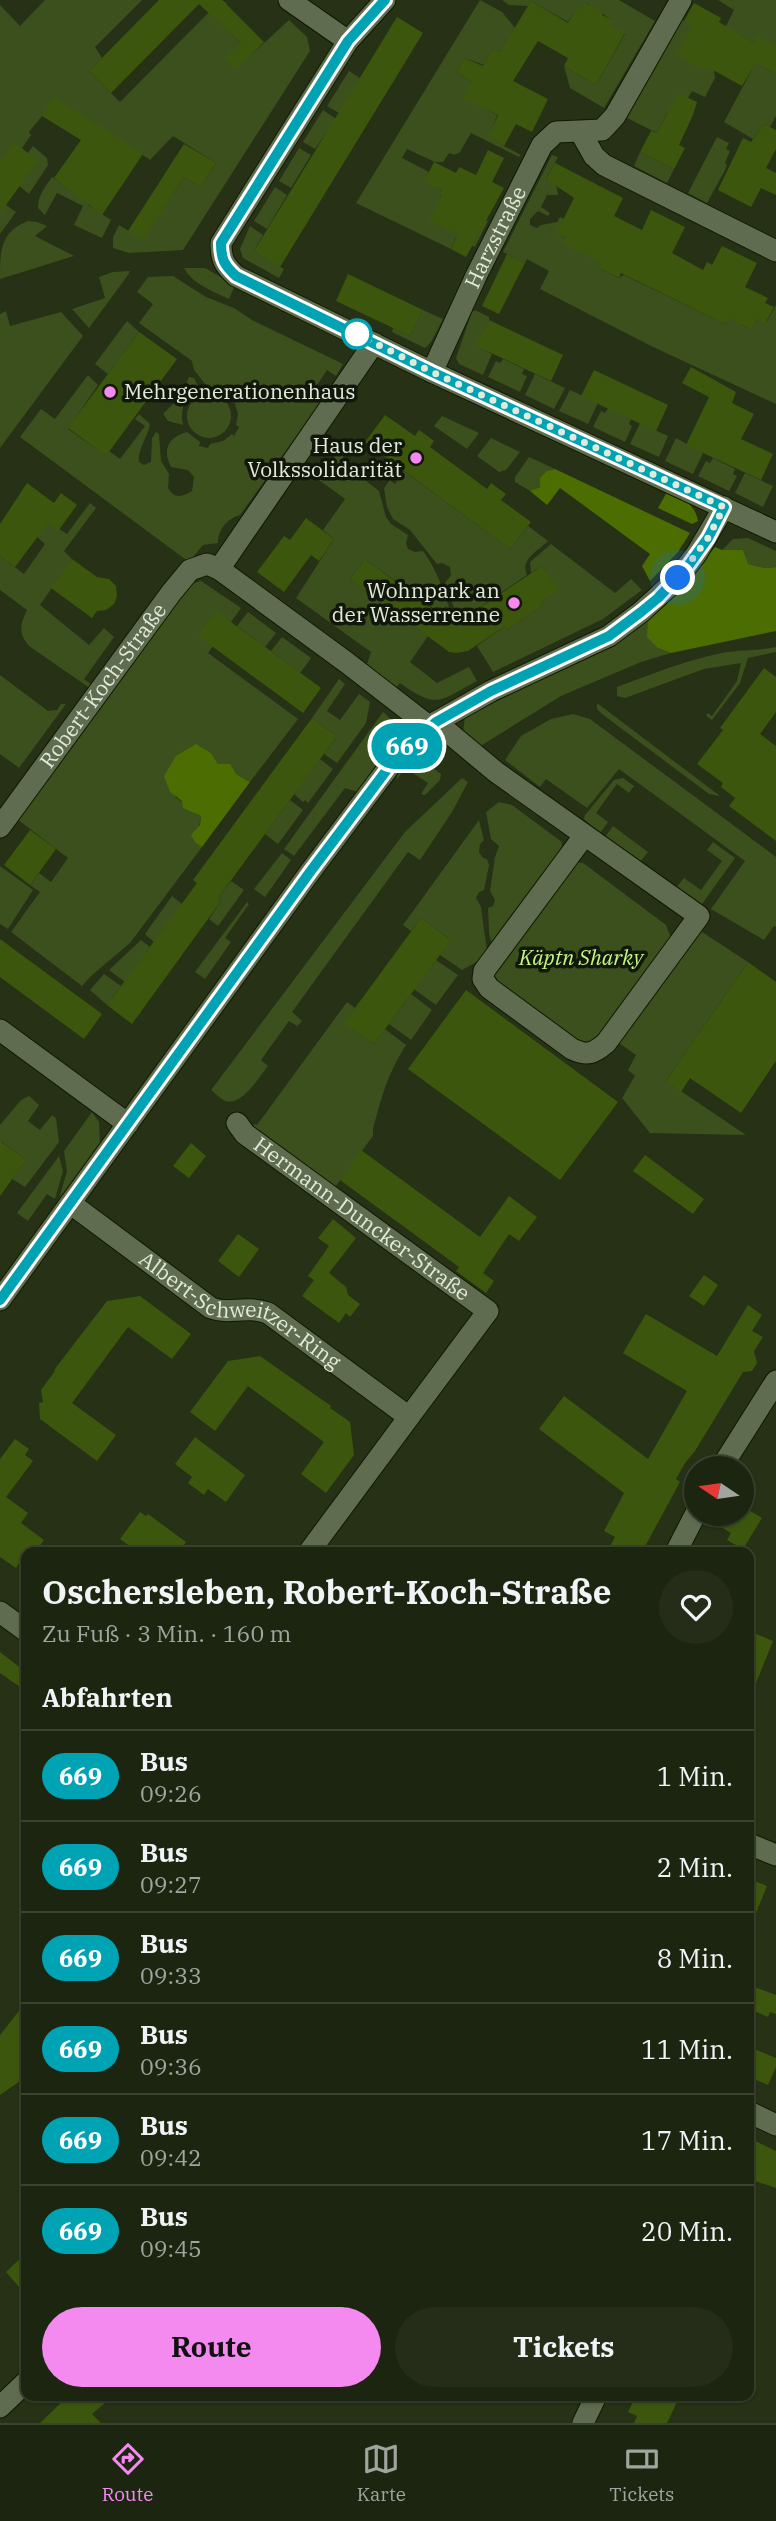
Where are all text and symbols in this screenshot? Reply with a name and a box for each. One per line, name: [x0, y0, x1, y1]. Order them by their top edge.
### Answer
street label: Harzstraße: [457, 181, 532, 292]
unlabelled marker: [342, 319, 372, 349]
place label: Mehrgenerationenhaus: [124, 377, 355, 405]
marker: Mehrgenerationenhaus: [102, 384, 118, 400]
place label: Haus der Volkssolidarität: [247, 431, 403, 483]
marker: Haus der Volkssolidarität: [408, 450, 424, 466]
your location: [660, 560, 695, 595]
place label: Wohnpark an der Wasserrenne: [332, 576, 500, 628]
marker: Wohnpark an der Wasserrenne: [506, 595, 522, 611]
street label: Robert-Koch-Straße: [33, 597, 172, 773]
line badge: 669: [367, 723, 447, 769]
text: 669: [385, 730, 429, 762]
park label: Käptn Sharky: [518, 943, 645, 971]
street label: Hermann-Duncker-Straße: [248, 1130, 476, 1306]
street label: Albert-Schweitzer-Ring: [134, 1244, 347, 1376]
north arrow: [684, 1456, 754, 1526]
map controls: [684, 1456, 754, 1526]
text: Oschersleben, Robert-Koch-Straße: [42, 1570, 611, 1613]
button: heart: [659, 1570, 733, 1644]
text: Zu Fuß · 3 Min. · 160 m: [42, 1618, 291, 1648]
text: Abfahrten: [42, 1680, 173, 1714]
text: Bus: [140, 1744, 188, 1778]
text: 1 Min.: [657, 1759, 733, 1793]
text: 669: [59, 1760, 102, 1792]
text: 09:26: [140, 1778, 202, 1808]
text: Bus: [140, 1835, 188, 1869]
text: 2 Min.: [657, 1850, 733, 1884]
text: 669: [59, 1851, 102, 1883]
text: 09:27: [140, 1869, 202, 1899]
text: Bus: [140, 1926, 188, 1960]
text: 8 Min.: [657, 1941, 733, 1975]
text: 669: [59, 1942, 102, 1974]
text: 09:33: [140, 1960, 202, 1990]
text: Bus: [140, 2017, 188, 2051]
text: 11 Min.: [641, 2032, 733, 2066]
text: 669: [59, 2033, 102, 2065]
text: 09:36: [140, 2051, 202, 2081]
text: Bus: [140, 2108, 188, 2142]
text: 17 Min.: [641, 2123, 733, 2157]
text: 669: [59, 2124, 102, 2156]
text: 09:42: [140, 2142, 202, 2172]
text: Bus: [140, 2199, 188, 2233]
text: 20 Min.: [641, 2214, 733, 2248]
text: 669: [59, 2215, 102, 2247]
text: 09:45: [140, 2233, 202, 2263]
button: Route: [42, 2307, 381, 2387]
button: Tickets: [395, 2307, 733, 2387]
tab: Route: [102, 2440, 154, 2506]
tab: Karte: [357, 2440, 406, 2506]
tab: Tickets: [609, 2440, 674, 2506]

